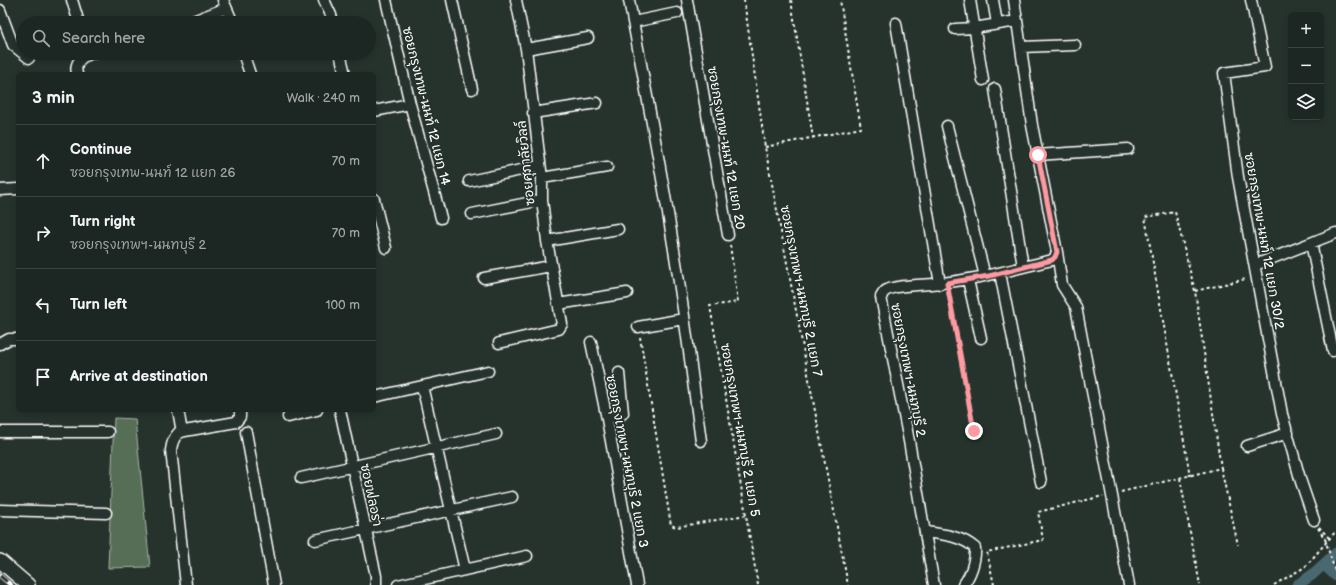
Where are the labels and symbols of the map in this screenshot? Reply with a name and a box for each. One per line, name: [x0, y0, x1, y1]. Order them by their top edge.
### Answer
street label: ซอยกรุงเทพ-นนท์ 12 แยก 14: [398, 25, 455, 187]
street label: ซอยกรุงเทพ-นนท์ 12 แยก 20: [703, 65, 750, 231]
street label: ซอยศุภาลัยวิลล์: [512, 119, 539, 206]
route start: [1029, 146, 1047, 164]
street label: ซอยกรุงเทพ-นนท์ 12 แยก 30/2: [1240, 151, 1289, 331]
street label: ซอยกรุงเทพฯ-นนทบุรี 2 แยก 7: [776, 204, 827, 379]
street label: ซอยกรุงเทพฯ-นนทบุรี 2: [886, 301, 930, 439]
street label: ซอยกรุงเทพฯ-นนทบุรี 2 แยก 5: [716, 342, 764, 518]
street label: ซอยกรุงเทพฯ-นนทบุรี 2 แยก 3: [601, 373, 653, 549]
route end: [965, 422, 983, 440]
street label: ซอยฟลอร่า: [357, 462, 386, 528]

